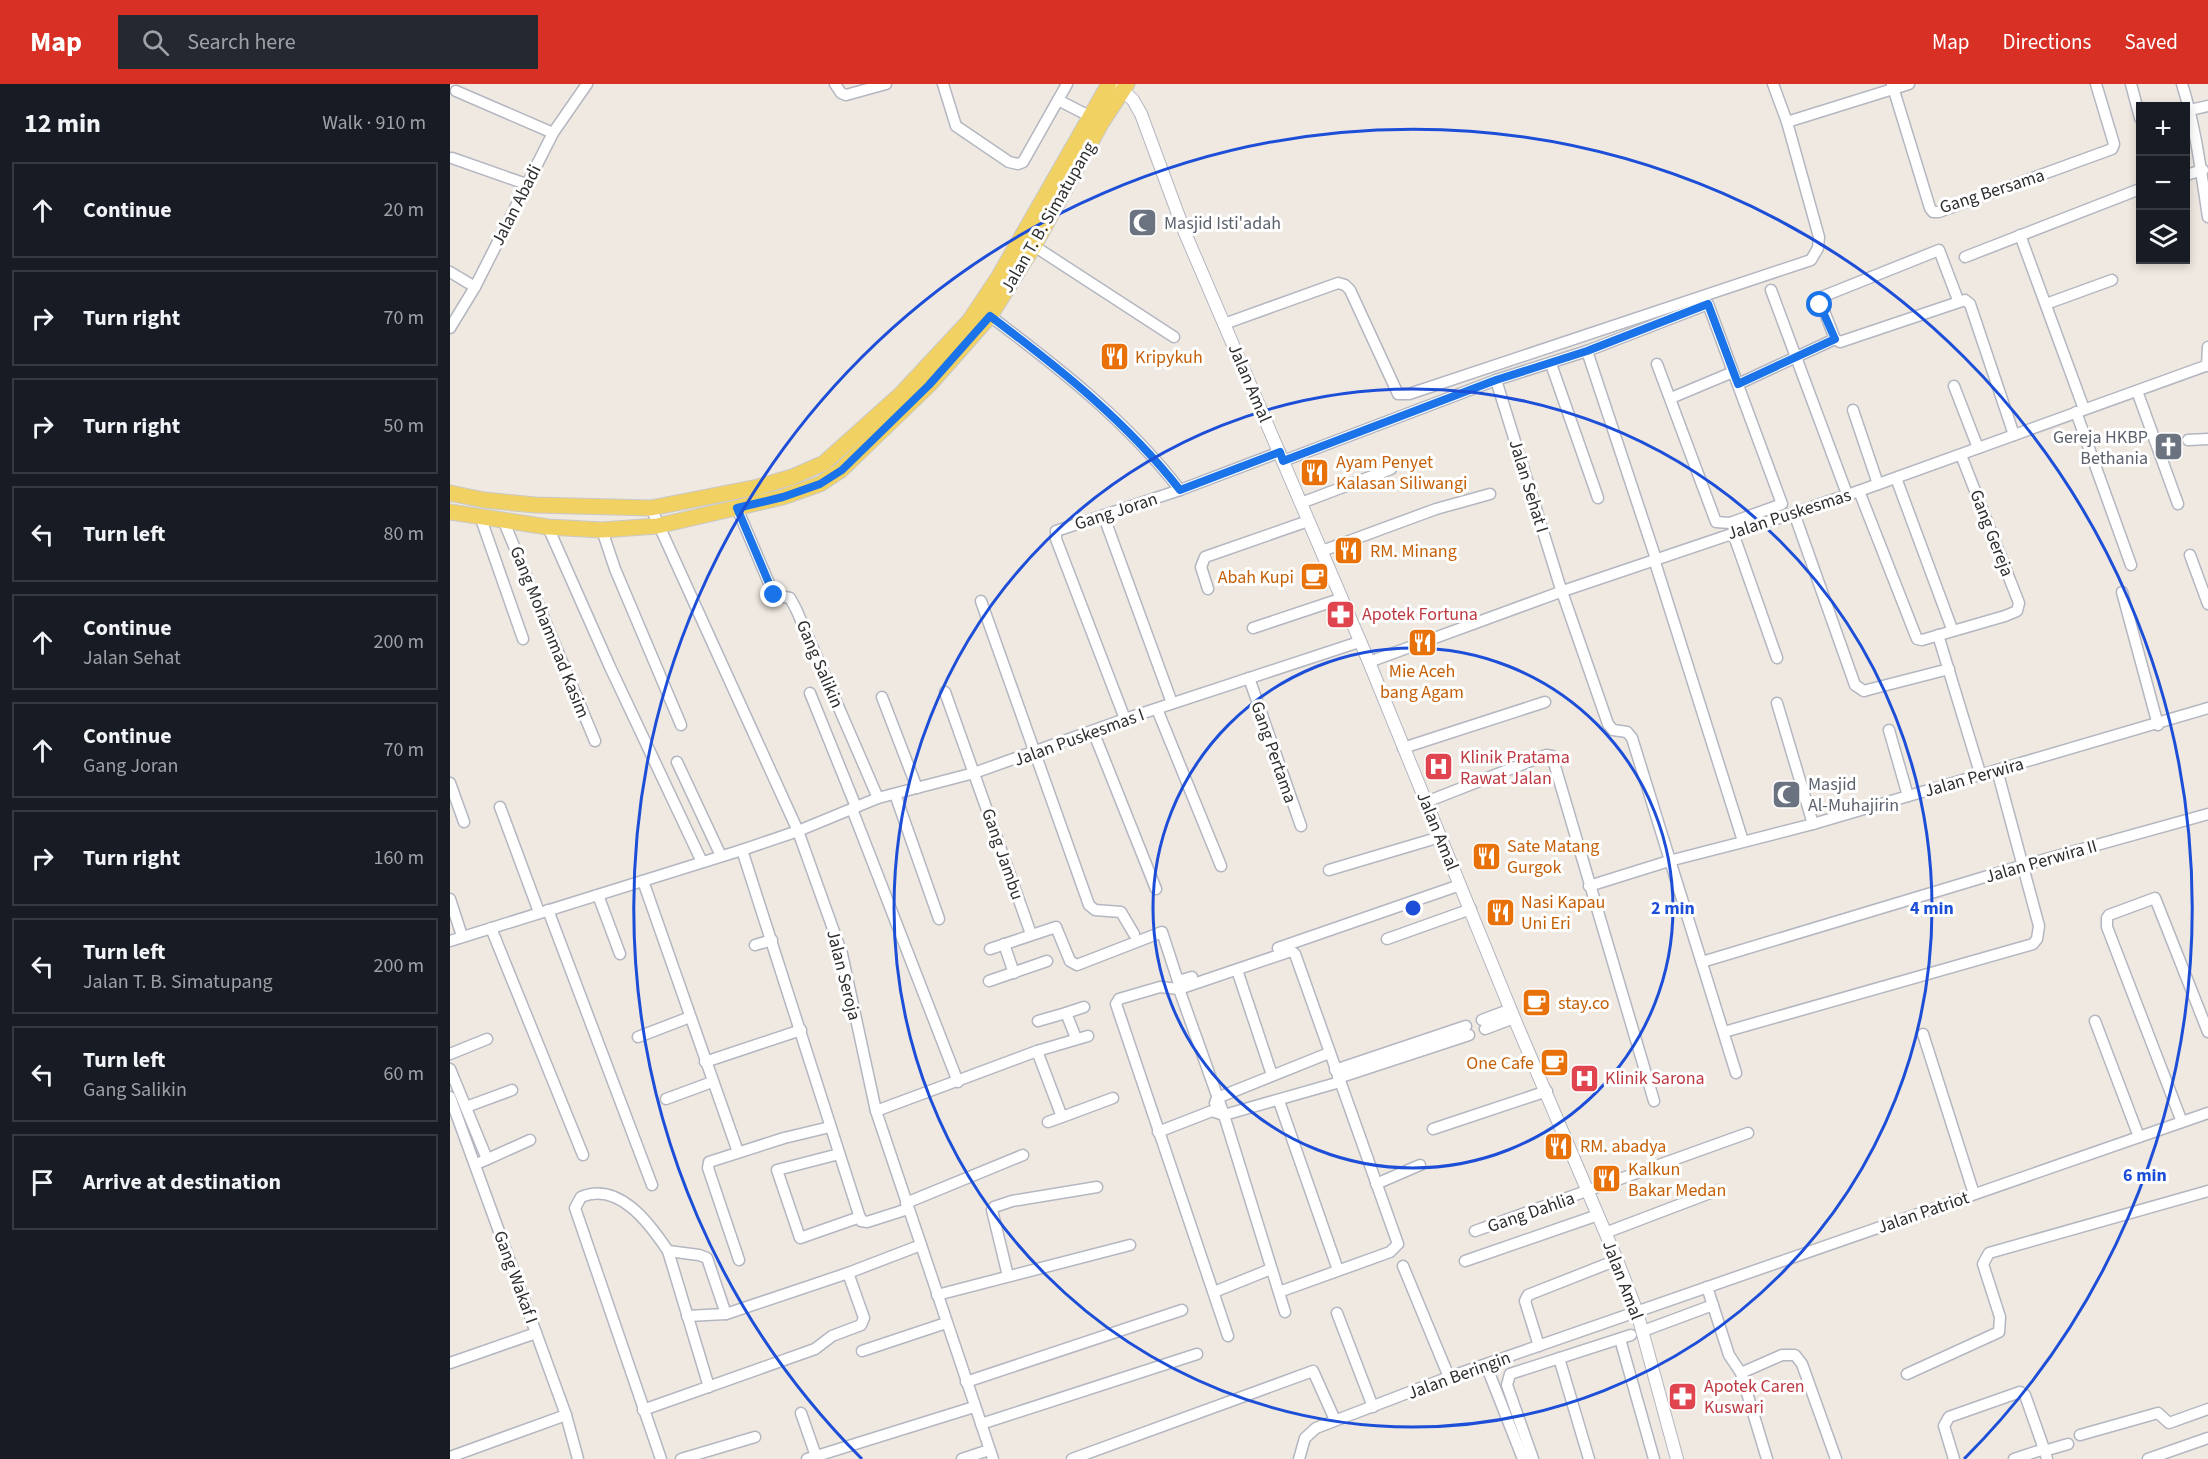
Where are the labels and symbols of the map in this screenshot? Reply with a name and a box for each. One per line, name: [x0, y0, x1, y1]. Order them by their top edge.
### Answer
street label: Jalan T. B. Simatupang: [995, 137, 1102, 297]
street label: Jalan Abadi: [485, 160, 548, 250]
street label: Gang Bersama: [1936, 163, 2048, 220]
mosque icon: Masjid Isti'adah: [1127, 207, 1159, 239]
place label: Masjid Isti'adah: [1164, 211, 1281, 236]
route start: [1806, 291, 1832, 317]
street label: Jalan Amal: [1222, 340, 1277, 426]
restaurant icon: Kripykuh: [1098, 341, 1130, 373]
place label: Kripykuh: [1135, 345, 1203, 370]
place label: Gereja HKBP Bethania: [2053, 425, 2148, 471]
church icon: Gereja HKBP Bethania: [2153, 431, 2185, 463]
street label: Jalan Sehat I: [1502, 436, 1555, 536]
place label: Ayam Penyet Kalasan Siliwangi: [1336, 450, 1467, 496]
restaurant icon: Ayam Penyet Kalasan Siliwangi: [1299, 456, 1331, 488]
street label: Jalan Puskesmas: [1724, 483, 1854, 546]
street label: Gang Joran: [1071, 486, 1161, 537]
street label: Gang Gereja: [1964, 486, 2020, 580]
restaurant icon: RM. Minang: [1333, 535, 1365, 567]
place label: RM. Minang: [1370, 539, 1457, 564]
street label: Gang Mohammad Kasim: [504, 543, 595, 722]
cafe icon: Abah Kupi: [1299, 561, 1331, 593]
place label: Abah Kupi: [1218, 565, 1294, 590]
route end: [760, 581, 786, 607]
pharmacy icon: Apotek Fortuna: [1325, 598, 1357, 630]
place label: Apotek Fortuna: [1362, 602, 1478, 627]
street label: Gang Salikin: [790, 616, 849, 712]
restaurant icon: Mie Aceh bang Agam: [1406, 626, 1438, 658]
place label: Mie Aceh bang Agam: [1380, 659, 1464, 705]
street label: Gang Pertama: [1244, 698, 1303, 807]
street label: Jalan Puskesmas I: [1010, 702, 1148, 773]
place label: Klinik Pratama Rawat Jalan: [1460, 745, 1570, 791]
hospital icon: Klinik Pratama Rawat Jalan: [1423, 751, 1455, 783]
street label: Jalan Perwira: [1922, 751, 2027, 804]
place label: Masjid Al-Muhajirin: [1808, 772, 1899, 818]
mosque icon: Masjid Al-Muhajirin: [1771, 778, 1803, 810]
street label: Jalan Amal: [1410, 788, 1465, 874]
street label: Gang Jambu: [975, 805, 1030, 903]
place label: Sate Matang Gurgok: [1507, 834, 1599, 880]
street label: Jalan Perwira II: [1982, 834, 2100, 889]
restaurant icon: Sate Matang Gurgok: [1470, 840, 1502, 872]
place label: Nasi Kapau Uni Eri: [1521, 890, 1605, 936]
restaurant icon: Nasi Kapau Uni Eri: [1484, 896, 1516, 928]
text: 2 min: [1651, 896, 1695, 921]
text: 4 min: [1910, 896, 1954, 921]
centre of rings: [1403, 898, 1423, 918]
street label: Jalan Seroja: [820, 927, 867, 1023]
cafe icon: stay.co: [1521, 987, 1553, 1019]
place label: stay.co: [1558, 991, 1610, 1016]
cafe icon: One Cafe: [1539, 1047, 1571, 1079]
place label: One Cafe: [1466, 1051, 1534, 1076]
hospital icon: Klinik Sarona: [1568, 1062, 1600, 1094]
place label: Klinik Sarona: [1605, 1066, 1705, 1091]
restaurant icon: RM. abadya: [1543, 1130, 1575, 1162]
place label: RM. abadya: [1580, 1134, 1666, 1159]
place label: Kalkun Bakar Medan: [1628, 1157, 1726, 1203]
restaurant icon: Kalkun Bakar Medan: [1591, 1163, 1623, 1195]
text: 6 min: [2123, 1163, 2167, 1188]
street label: Jalan Patriot: [1874, 1185, 1972, 1240]
street label: Gang Dahlia: [1484, 1186, 1578, 1239]
street label: Gang Wakaf I: [487, 1227, 544, 1327]
street label: Jalan Amal: [1596, 1237, 1649, 1323]
street label: Jalan Beringin: [1404, 1345, 1514, 1406]
place label: Apotek Caren Kuswari: [1704, 1374, 1805, 1420]
pharmacy icon: Apotek Caren Kuswari: [1667, 1380, 1699, 1412]

